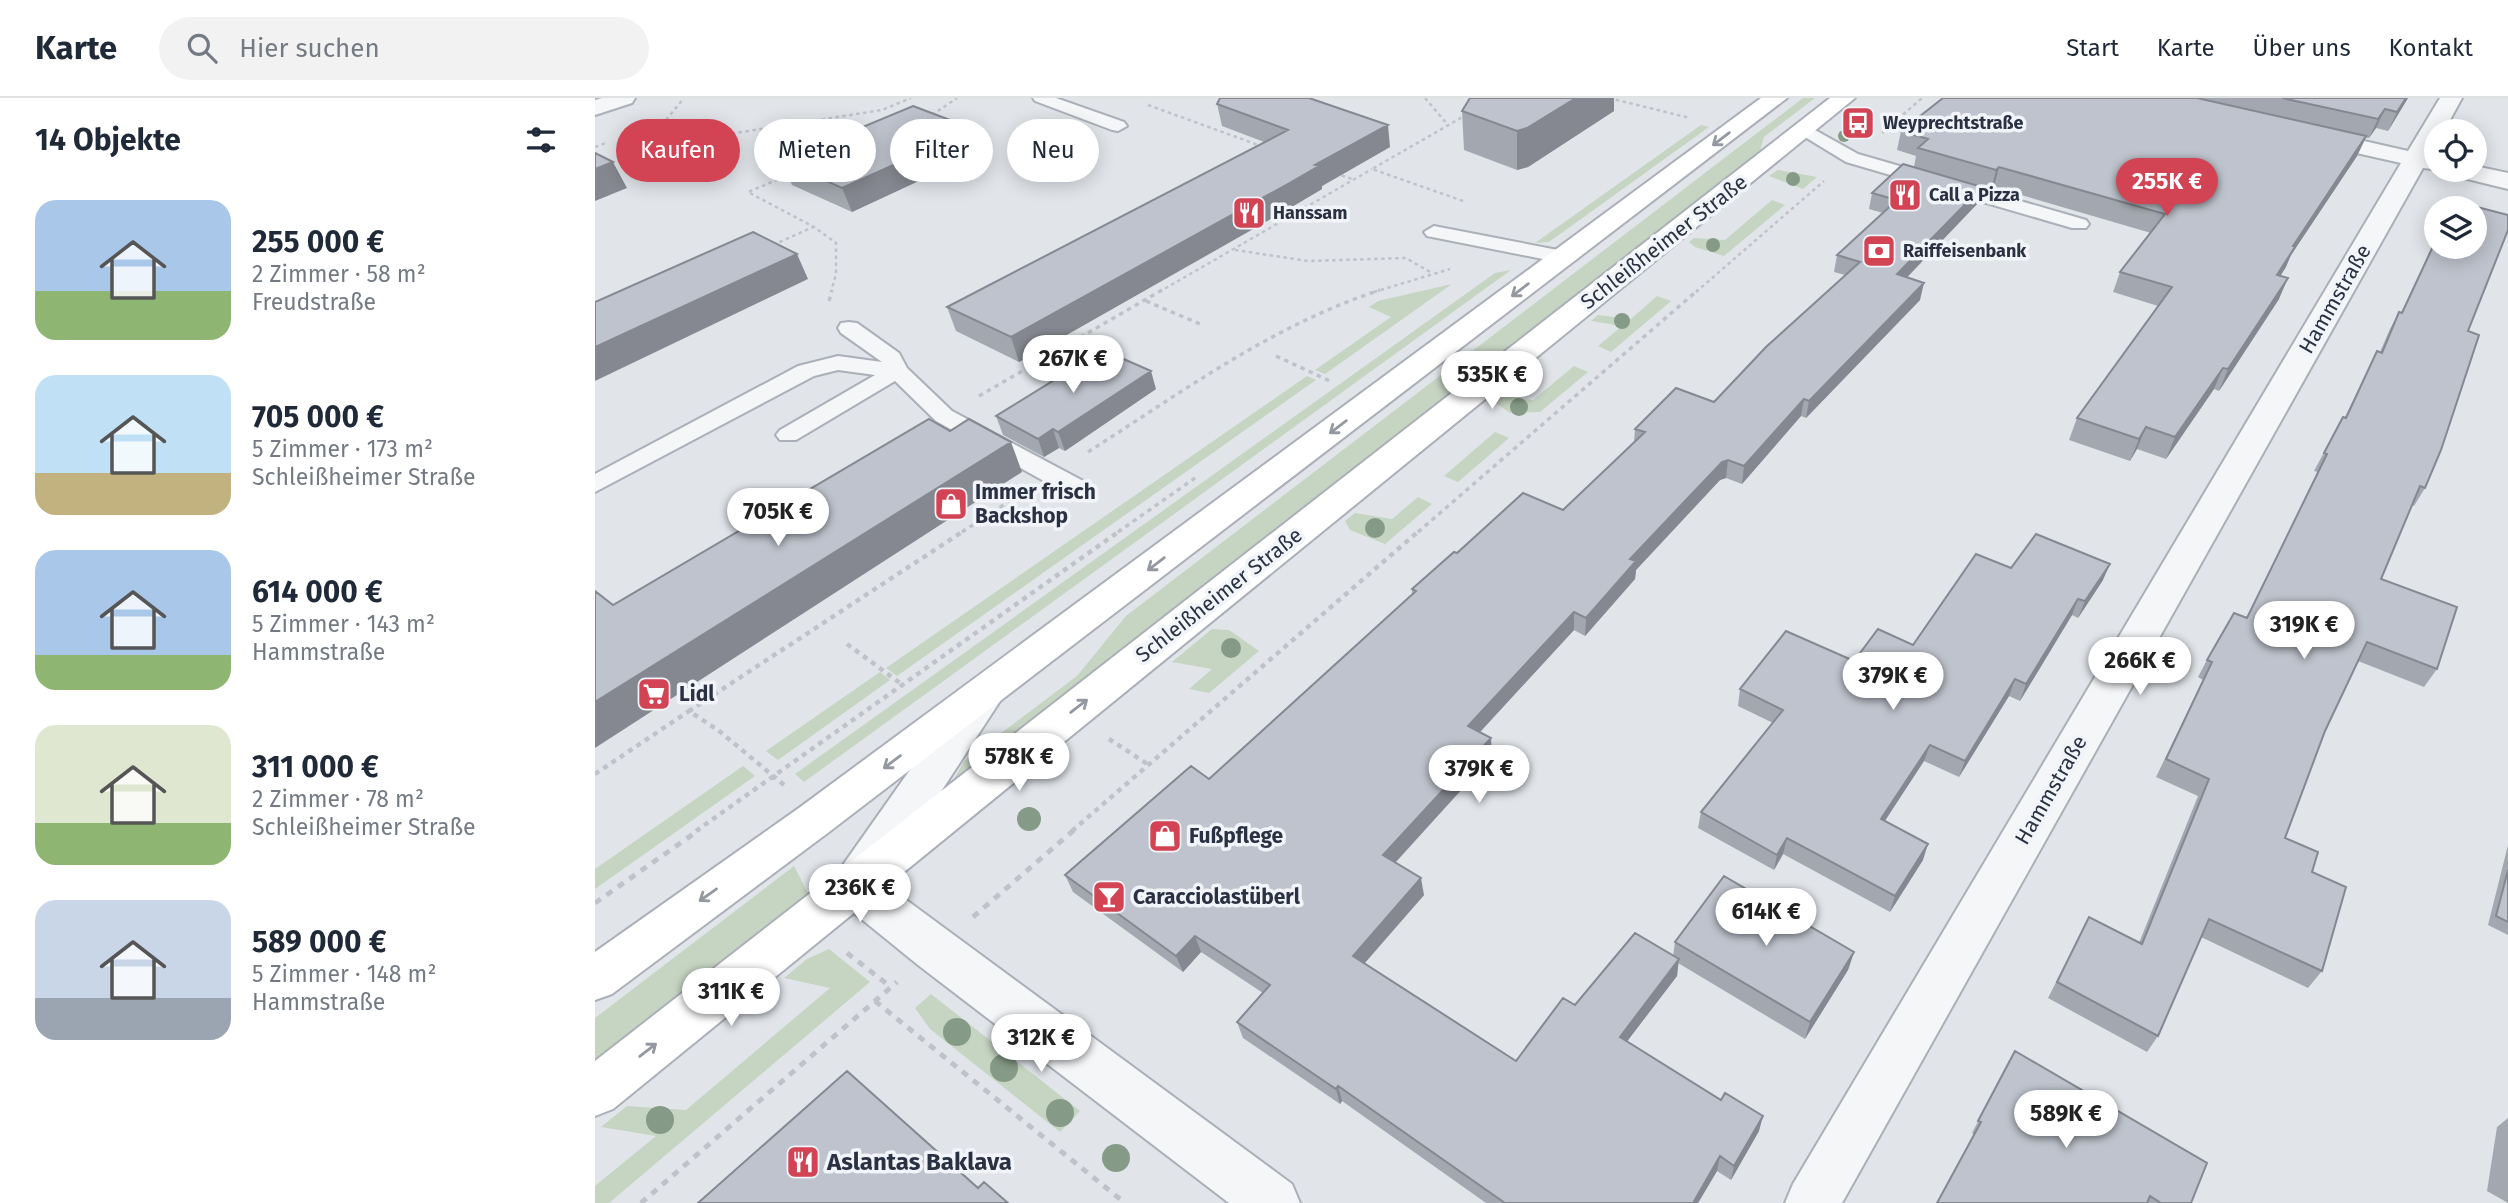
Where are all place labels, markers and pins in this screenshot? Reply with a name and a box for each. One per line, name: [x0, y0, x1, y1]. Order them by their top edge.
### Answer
bus stop icon: Weyprechtstraße: [1839, 104, 1877, 142]
place label: Weyprechtstraße: [1883, 112, 2023, 134]
pin: 255K €: [2110, 158, 2224, 218]
restaurant icon: Call a Pizza: [1886, 176, 1924, 214]
place label: Call a Pizza: [1929, 184, 2020, 206]
restaurant icon: Hanssam: [1230, 194, 1268, 232]
place label: Hanssam: [1273, 202, 1347, 224]
bank icon: Raiffeisenbank: [1860, 232, 1898, 270]
place label: Raiffeisenbank: [1903, 240, 2027, 262]
pin: 267K €: [1016, 336, 1130, 395]
pin: 535K €: [1435, 352, 1549, 411]
place label: Immer frisch Backshop: [975, 479, 1096, 529]
shop icon: Immer frisch Backshop: [932, 485, 970, 523]
pin: 705K €: [721, 489, 835, 548]
pin: 319K €: [2247, 602, 2361, 661]
pin: 266K €: [2083, 638, 2197, 697]
pin: 379K €: [1836, 652, 1950, 712]
supermarket icon: Lidl: [635, 675, 673, 713]
place label: Lidl: [679, 681, 715, 707]
pin: 578K €: [962, 734, 1076, 793]
pin: 379K €: [1422, 746, 1536, 805]
shop icon: Fußpflege: [1146, 817, 1184, 855]
place label: Fußpflege: [1189, 823, 1284, 849]
pin: 236K €: [803, 864, 917, 924]
bar icon: Caracciolastüberl: [1090, 878, 1128, 916]
place label: Caracciolastüberl: [1133, 884, 1301, 910]
pin: 614K €: [1709, 888, 1823, 948]
pin: 311K €: [674, 968, 788, 1028]
pin: 312K €: [984, 1014, 1098, 1074]
pin: 589K €: [2009, 1090, 2123, 1150]
restaurant icon: Aslantas Baklava: [784, 1143, 822, 1181]
place label: Aslantas Baklava: [826, 1148, 1012, 1176]

